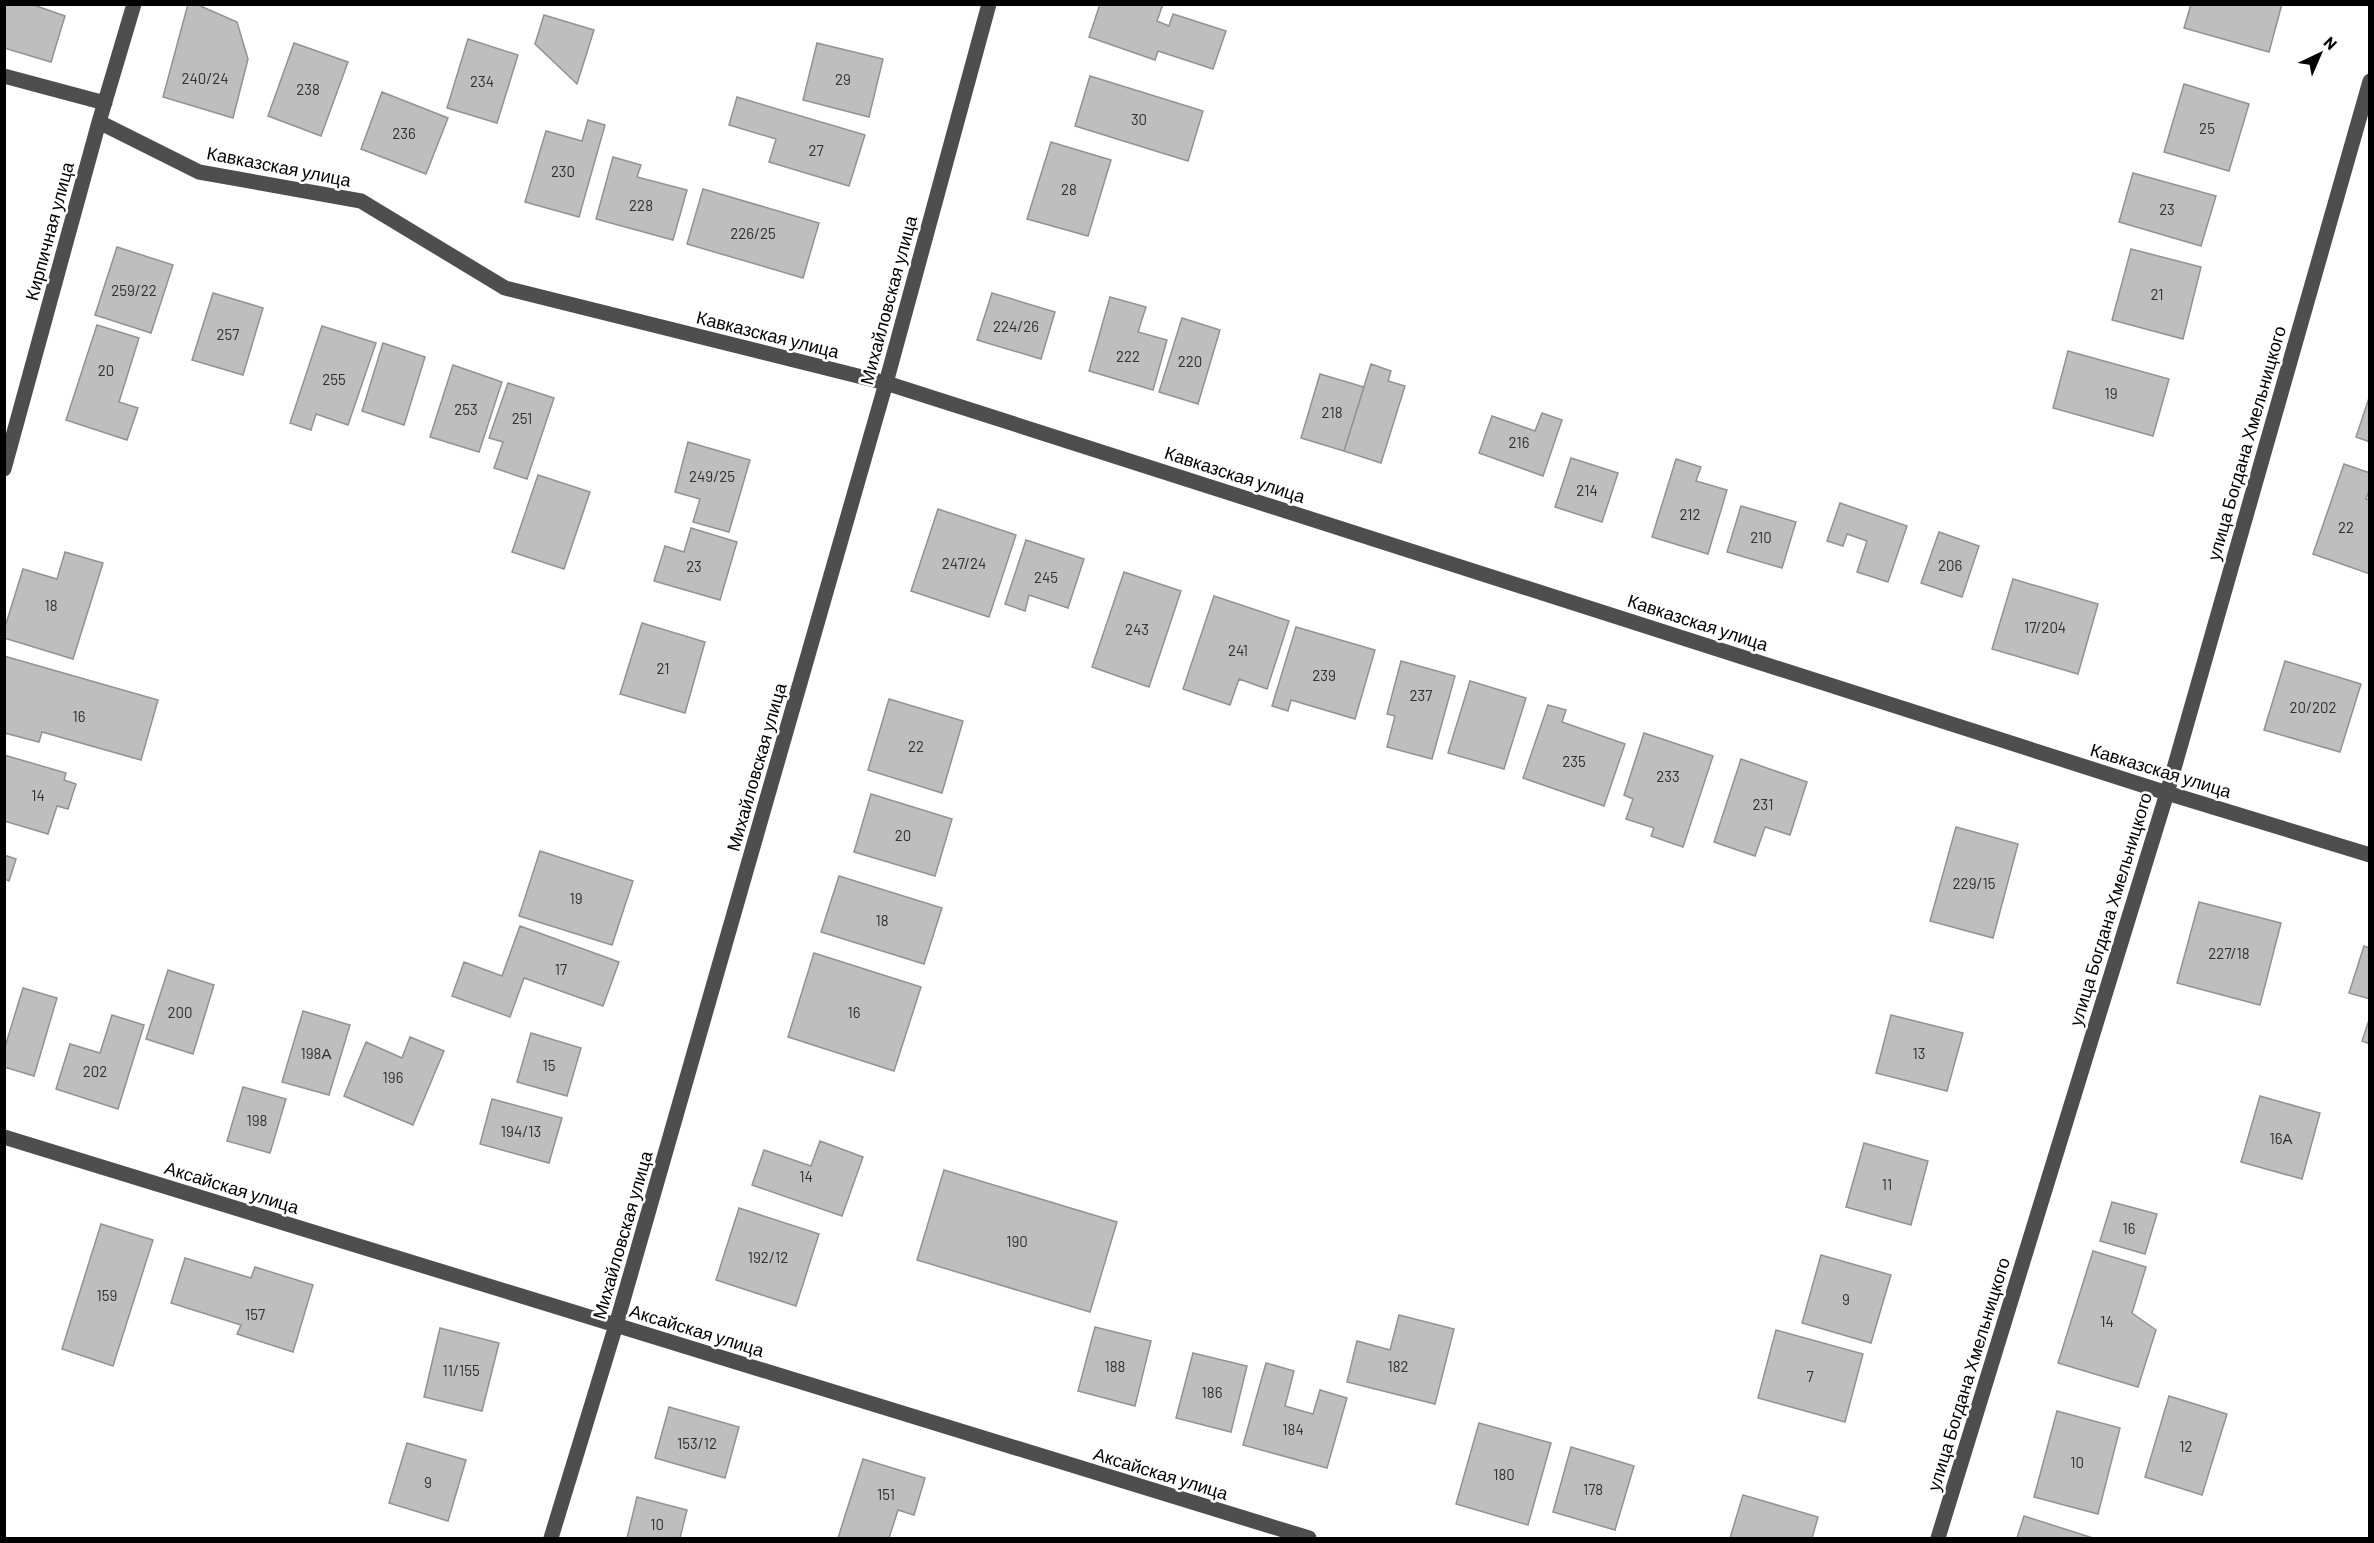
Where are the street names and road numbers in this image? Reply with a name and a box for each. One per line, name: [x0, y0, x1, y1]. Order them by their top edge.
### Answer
street label: Кавказская улица: [205, 141, 354, 191]
street label: Кирпичная улица: [20, 158, 78, 303]
street label: Михайловская улица: [855, 212, 921, 387]
street label: Кавказская улица: [694, 306, 843, 363]
street label: улица Богдана Хмельницкого: [2202, 323, 2290, 563]
street label: Кавказская улица: [1162, 441, 1309, 507]
street label: Кавказская улица: [1625, 589, 1772, 655]
street label: Михайловская улица: [721, 679, 791, 854]
street label: Кавказская улица: [2088, 738, 2235, 802]
street label: улица Богдана Хмельницкого: [2064, 790, 2156, 1028]
street label: Михайловская улица: [587, 1147, 657, 1322]
street label: Аксайская улица: [162, 1156, 303, 1218]
street label: улица Богдана Хмельницкого: [1922, 1255, 2014, 1493]
street label: Аксайская улица: [627, 1299, 768, 1361]
street label: Аксайская улица: [1091, 1442, 1232, 1504]

